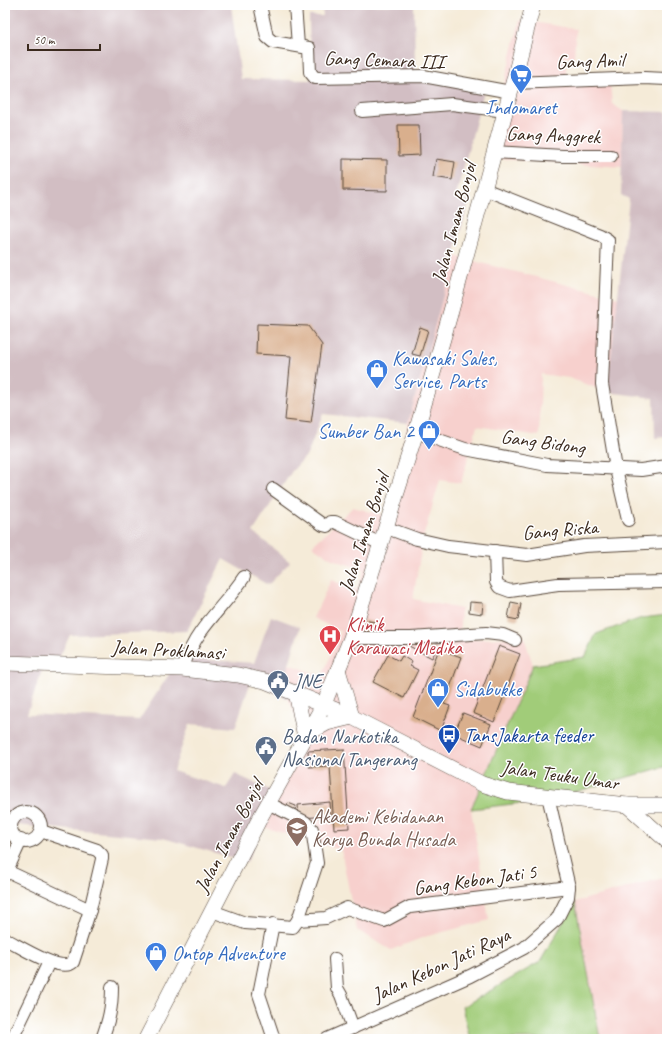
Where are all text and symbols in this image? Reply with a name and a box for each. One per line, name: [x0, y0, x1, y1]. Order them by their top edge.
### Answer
scale bar: [28, 26, 100, 52]
text: 50 m: [34, 32, 56, 48]
street label: Gang Cemara III: [324, 45, 448, 75]
street label: Gang Amil: [556, 47, 628, 75]
supermarket icon: Indomaret: [508, 62, 534, 95]
place label: Indomaret: [485, 95, 559, 120]
street label: Gang Anggrek: [506, 121, 602, 149]
street label: Jalan Imam Bonjol: [426, 156, 483, 287]
place label: Kawasaki Sales, Service, Parts: [392, 346, 497, 394]
shop icon: Kawasaki Sales, Service, Parts: [364, 357, 390, 390]
shop icon: Sumber Ban 2: [416, 418, 442, 451]
place label: Sumber Ban 2: [317, 419, 416, 444]
street label: Gang Bidong: [499, 424, 588, 461]
street label: Jalan Imam Bonjol: [333, 467, 396, 597]
street label: Gang Riska: [521, 514, 600, 546]
place label: Klinik Karawaci Medika: [346, 612, 463, 660]
hospital icon: Klinik Karawaci Medika: [317, 623, 343, 656]
street label: Jalan Proklamasi: [110, 635, 227, 666]
public building icon: JNE: [265, 668, 291, 701]
place label: JNE: [293, 669, 324, 694]
shop icon: Sidabukke: [425, 676, 451, 709]
place label: Sidabukke: [454, 677, 523, 702]
bus stop icon: TansJakarta feeder: [436, 722, 462, 755]
place label: TansJakarta feeder: [464, 723, 595, 748]
place label: Badan Narkotika Nasional Tangerang: [282, 724, 418, 772]
public building icon: Badan Narkotika Nasional Tangerang: [253, 734, 279, 767]
street label: Jalan Teuku Umar: [499, 754, 622, 796]
street label: Jalan Imam Bonjol: [188, 772, 271, 898]
place label: Akademi Kebidanan Karya Bunda Husada: [312, 804, 456, 852]
school or university icon: Akademi Kebidanan Karya Bunda Husada: [284, 815, 310, 848]
street label: Gang Kebon Jati 5: [412, 859, 539, 901]
street label: Jalan Kebon Jati Raya: [367, 921, 515, 1008]
shop icon: Ontop Adventure: [143, 940, 169, 973]
place label: Ontop Adventure: [172, 941, 286, 966]

